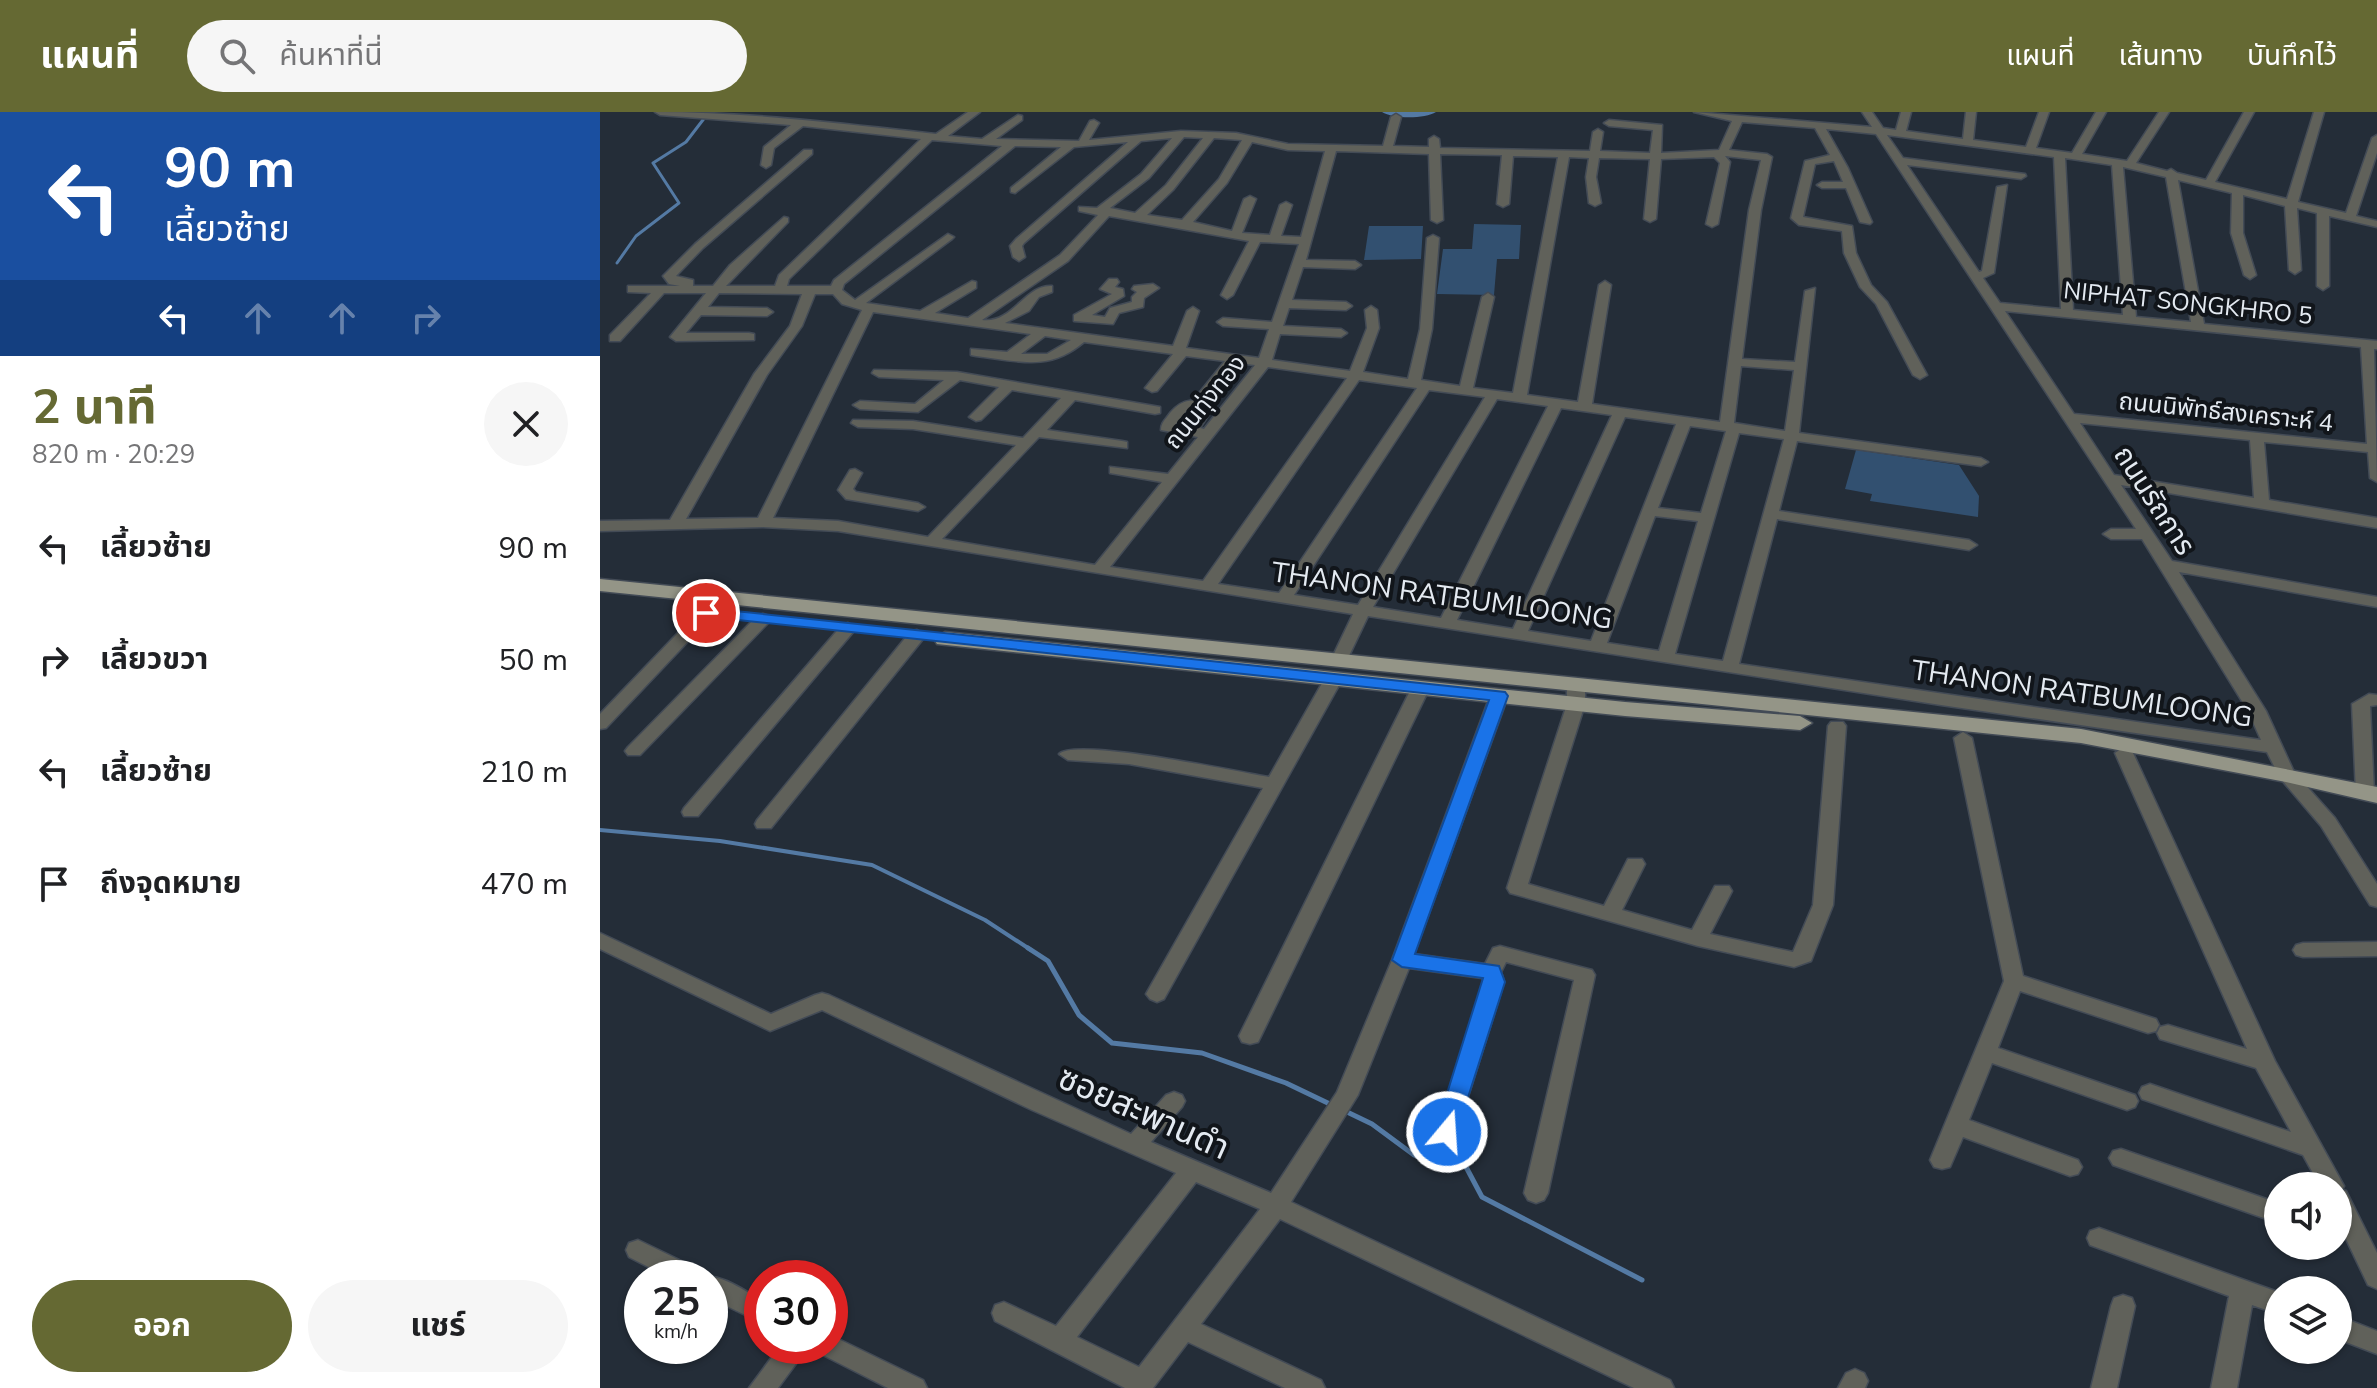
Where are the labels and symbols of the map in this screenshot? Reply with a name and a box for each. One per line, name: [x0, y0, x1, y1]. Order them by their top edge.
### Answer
street label: NIPHAT SONGKHRO 5: [2062, 274, 2314, 332]
street label: ถนนทุ่งทอง: [1157, 348, 1253, 456]
street label: ถนนนิพัทธ์สงเคราะห์ 4: [2117, 385, 2335, 439]
street label: ถนนรัถการ: [2105, 438, 2204, 563]
street label: THANON RATBUMLOONG: [1269, 553, 1615, 639]
pin: [672, 579, 740, 647]
street label: THANON RATBUMLOONG: [1909, 651, 2255, 737]
street label: ซอยสะพานดำ: [1051, 1055, 1236, 1171]
position arrow: [1405, 1090, 1489, 1174]
speed limit sign: 30: [744, 1260, 848, 1364]

